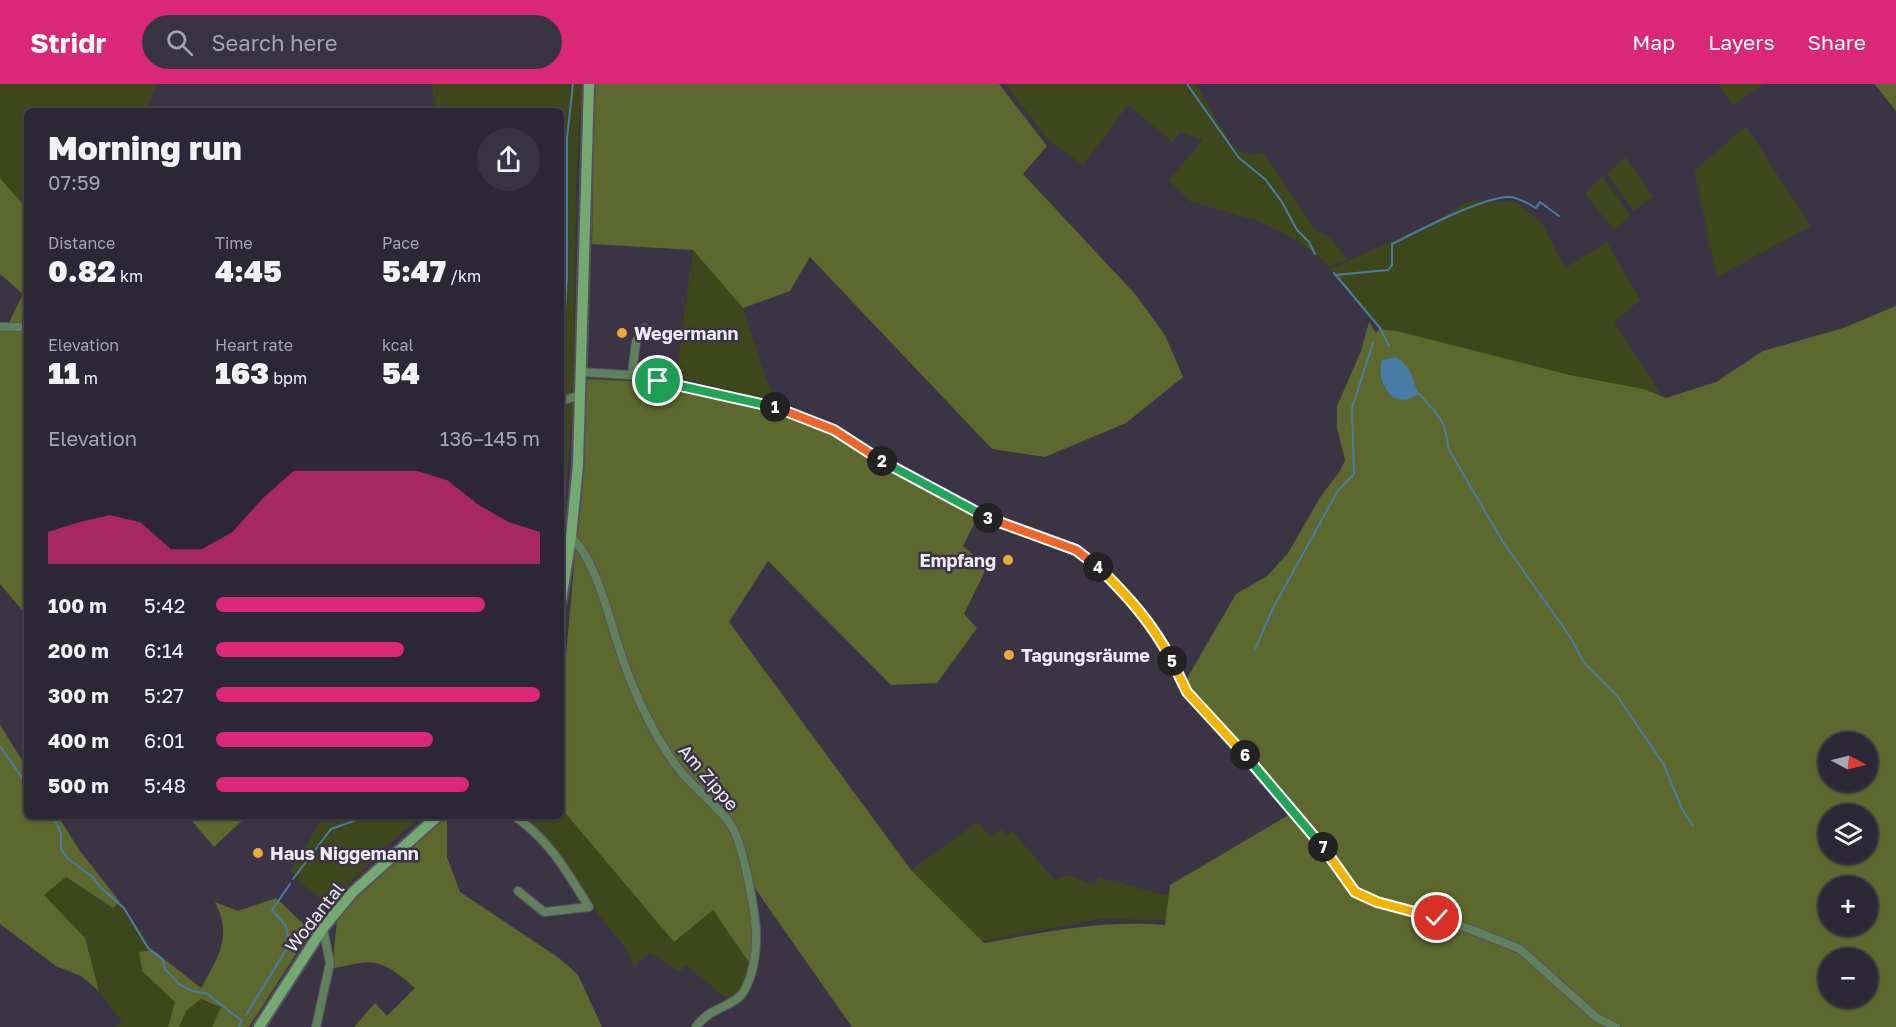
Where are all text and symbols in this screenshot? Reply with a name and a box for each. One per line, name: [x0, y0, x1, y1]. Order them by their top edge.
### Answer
search box: [142, 15, 562, 69]
text: Stridr: [30, 26, 106, 59]
icon: search: [163, 26, 196, 59]
text: Search here: [211, 29, 337, 56]
text: Map: [1632, 29, 1675, 55]
text: Layers: [1708, 29, 1775, 55]
text: Share: [1808, 29, 1866, 55]
text: Morning run: [48, 128, 242, 167]
button: share: [477, 128, 540, 191]
text: 07:59: [48, 170, 101, 194]
text: Distance: [48, 233, 115, 253]
text: Time: [215, 233, 253, 253]
text: Pace: [382, 233, 419, 253]
text: 0.82: [48, 253, 116, 289]
text: 4:45: [215, 253, 282, 289]
text: 5:47: [382, 253, 446, 289]
text: km: [116, 266, 143, 286]
text: /km: [446, 266, 481, 286]
place label: Wegermann: [634, 322, 739, 344]
marker: Wegermann: [615, 326, 629, 340]
text: Elevation: [48, 335, 119, 355]
text: Heart rate: [215, 335, 293, 355]
text: kcal: [382, 335, 414, 355]
text: 11: [48, 355, 80, 391]
text: 163: [215, 355, 269, 391]
text: 54: [382, 355, 420, 391]
pin: [632, 355, 683, 406]
icon: arrive: [641, 364, 674, 397]
text: m: [80, 368, 98, 388]
text: bpm: [269, 368, 307, 388]
pin: 1: [760, 392, 790, 422]
text: 1: [771, 397, 779, 417]
text: Elevation: [48, 426, 137, 450]
text: 136–145 m: [440, 426, 540, 450]
pin: 2: [867, 446, 897, 476]
text: 2: [877, 451, 887, 471]
pin: 3: [973, 503, 1003, 533]
text: 3: [983, 508, 993, 528]
place label: Empfang: [919, 549, 996, 571]
pin: 4: [1083, 552, 1113, 582]
marker: Empfang: [1001, 553, 1015, 567]
text: 4: [1093, 557, 1103, 577]
text: 100 m: [48, 593, 107, 617]
text: 5:42: [144, 593, 185, 617]
text: 200 m: [48, 638, 109, 662]
text: 6:14: [144, 638, 184, 662]
place label: Tagungsräume: [1021, 644, 1150, 666]
pin: 5: [1157, 646, 1187, 676]
marker: Tagungsräume: [1002, 648, 1016, 662]
text: 5: [1167, 651, 1177, 671]
text: 300 m: [48, 683, 109, 707]
text: 5:27: [144, 683, 184, 707]
text: 400 m: [48, 728, 109, 752]
text: 6:01: [144, 728, 184, 752]
north arrow: [1818, 732, 1878, 792]
map controls: [1818, 732, 1878, 1008]
street label: Am Zippe: [674, 739, 744, 815]
pin: 6: [1230, 740, 1260, 770]
text: 6: [1240, 745, 1250, 765]
text: 500 m: [48, 773, 109, 797]
text: 5:48: [144, 773, 186, 797]
button: layers: [1818, 804, 1878, 864]
pin: 7: [1308, 832, 1338, 862]
text: 7: [1319, 837, 1327, 857]
place label: Haus Niggemann: [270, 842, 419, 864]
marker: Haus Niggemann: [251, 846, 265, 860]
button: +: [1818, 876, 1878, 936]
street label: Wodantal: [280, 877, 348, 956]
pin: [1411, 892, 1462, 943]
icon: check: [1420, 901, 1453, 934]
button: −: [1818, 948, 1878, 1008]

